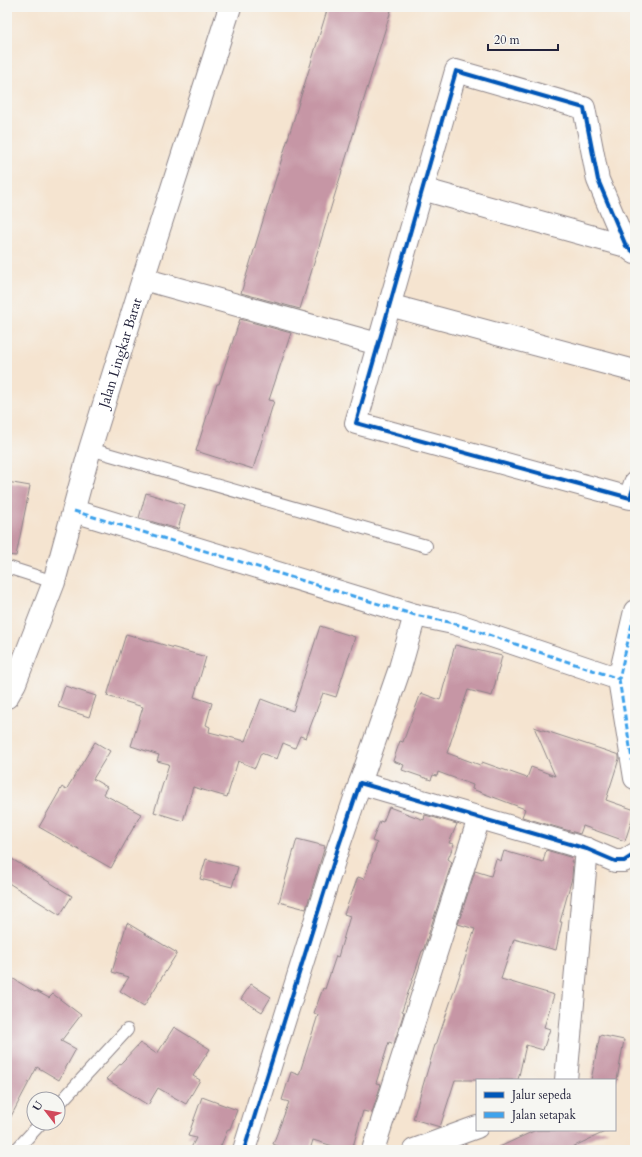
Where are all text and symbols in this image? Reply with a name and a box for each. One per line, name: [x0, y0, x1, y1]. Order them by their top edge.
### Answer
scale bar: [488, 26, 558, 52]
text: 20 m: [494, 32, 521, 48]
street label: Jalan Lingkar Barat: [94, 295, 147, 412]
legend: [476, 1079, 616, 1131]
text: Jalur sepeda: [510, 1087, 572, 1103]
north arrow: [26, 1091, 66, 1131]
text: U: [29, 1098, 47, 1114]
text: Jalan setapak: [510, 1107, 577, 1123]

